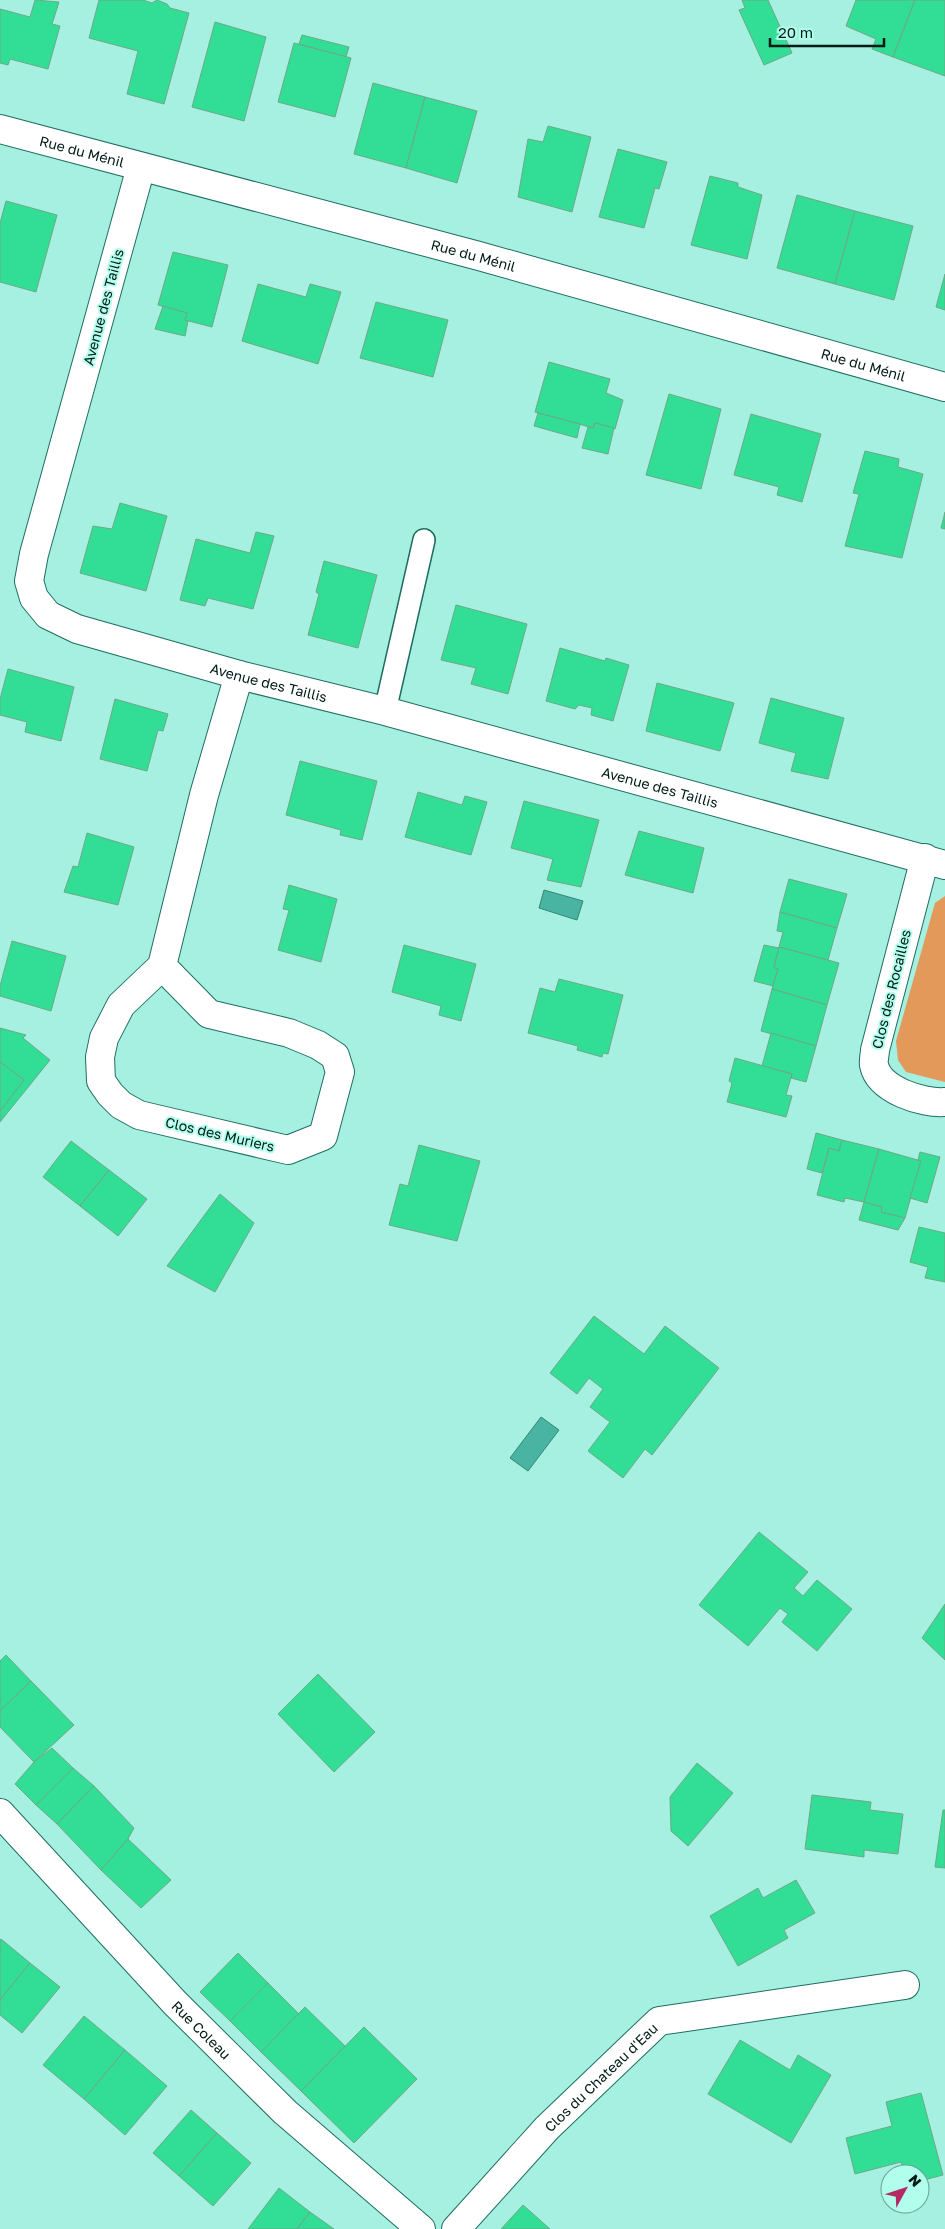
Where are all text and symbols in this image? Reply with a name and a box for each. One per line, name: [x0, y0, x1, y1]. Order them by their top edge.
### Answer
scale bar: [770, 15, 884, 47]
text: 20 m: [778, 23, 813, 41]
street label: Rue du Ménil: [38, 131, 126, 170]
street label: Rue du Ménil: [429, 235, 518, 274]
street label: Avenue des Taillis: [79, 247, 127, 367]
street label: Rue du Ménil: [819, 344, 908, 384]
street label: Avenue des Taillis: [209, 659, 329, 705]
street label: Avenue des Taillis: [600, 763, 720, 811]
street label: Clos des Rocailles: [868, 928, 914, 1050]
street label: Clos des Muriers: [164, 1113, 276, 1155]
street label: Rue Coleau: [169, 1997, 235, 2062]
street label: Clos du Chateau d'Eau: [540, 2019, 661, 2135]
north arrow: [880, 2164, 930, 2214]
text: N: [905, 2171, 925, 2190]

